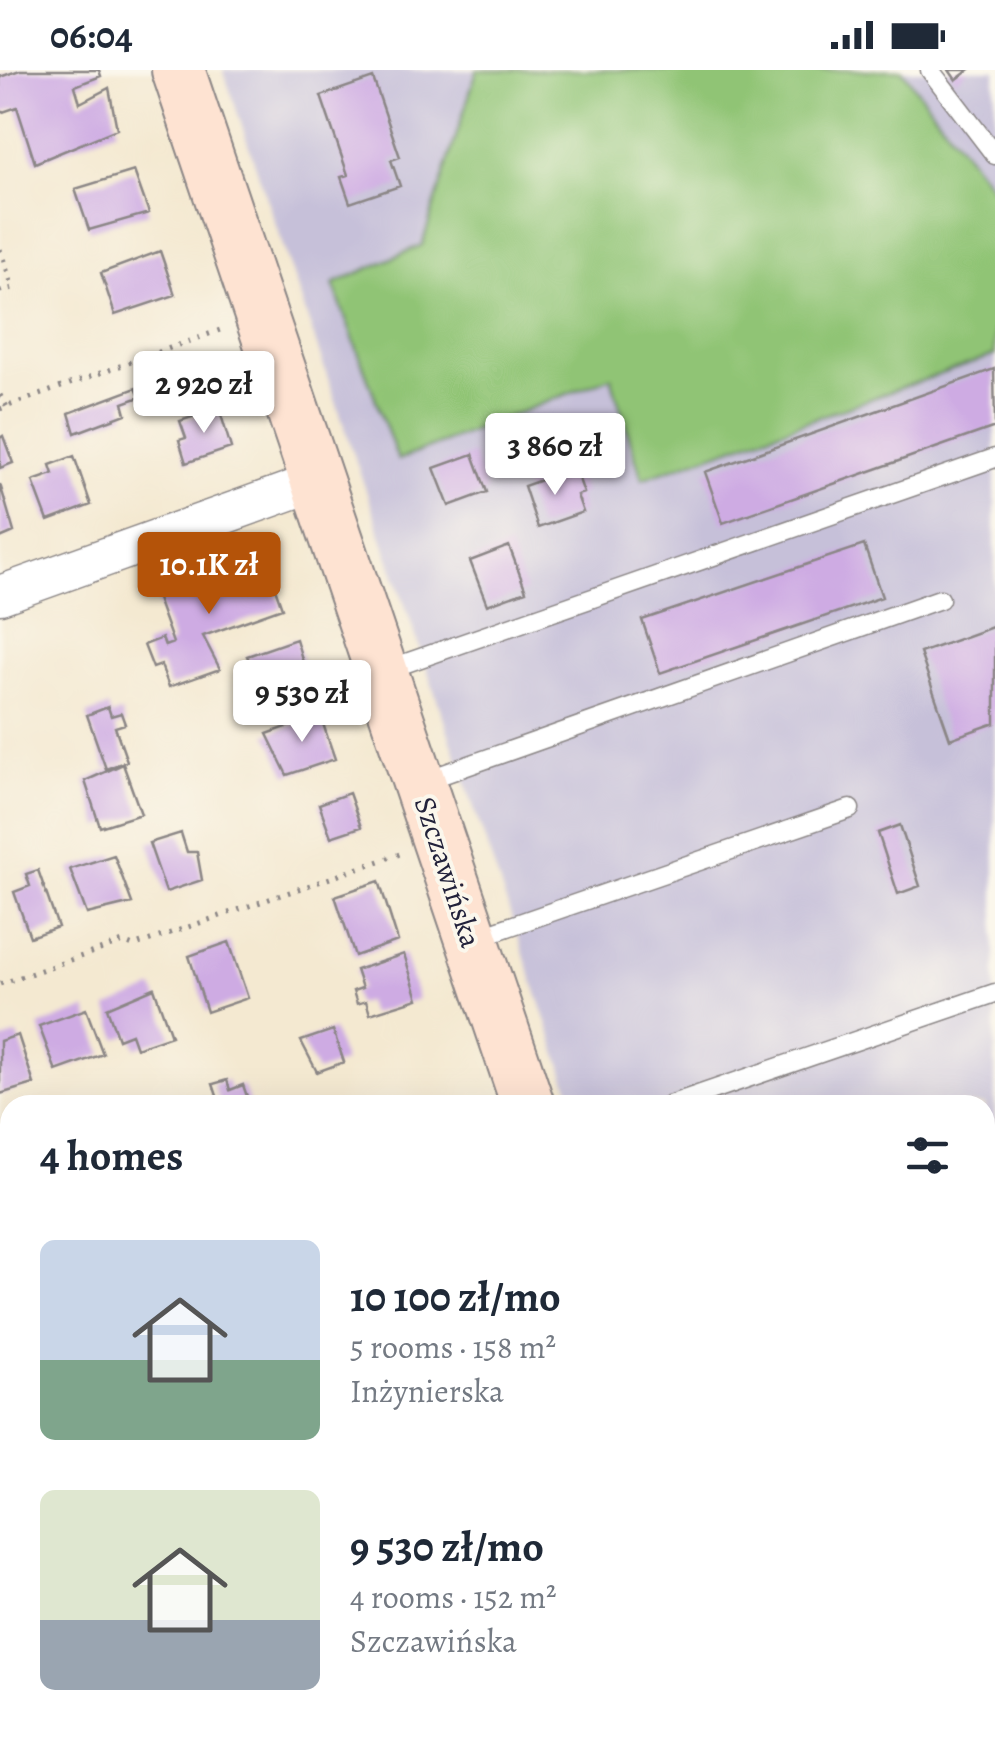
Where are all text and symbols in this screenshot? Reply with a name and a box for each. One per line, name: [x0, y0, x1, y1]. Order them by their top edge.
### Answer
text: 06:04: [50, 9, 133, 61]
pin: 2 920 zł: [101, 351, 307, 436]
text: 2 920 zł: [155, 361, 253, 405]
pin: 3 860 zł: [452, 413, 658, 498]
text: 3 860 zł: [507, 423, 603, 467]
pin: 10.1K zł: [106, 532, 312, 617]
text: 10.1K zł: [160, 542, 258, 586]
pin: 9 530 zł: [199, 660, 405, 745]
text: 9 530 zł: [255, 670, 349, 714]
street label: Szczawińska: [405, 791, 491, 953]
text: 4 homes: [40, 1127, 183, 1184]
icon: filters: [900, 1128, 955, 1183]
text: 10 100 zł/mo: [350, 1268, 561, 1325]
icon: home: [120, 1280, 240, 1400]
text: 5 rooms · 158 m²: [350, 1325, 556, 1369]
text: Inżynierska: [350, 1369, 504, 1413]
text: 9 530 zł/mo: [350, 1518, 544, 1575]
icon: home: [120, 1530, 240, 1650]
text: 4 rooms · 152 m²: [350, 1575, 557, 1619]
text: Szczawińska: [350, 1619, 517, 1663]

